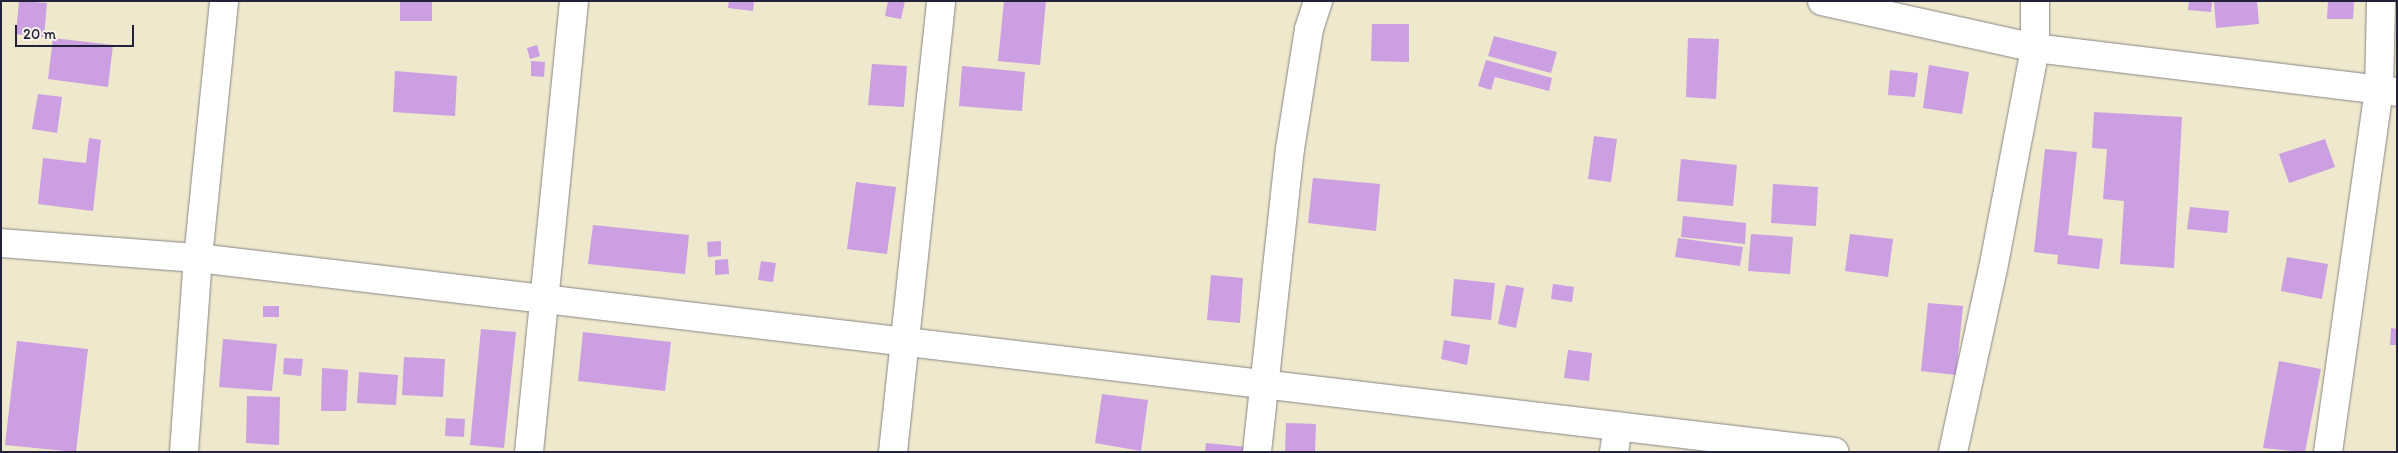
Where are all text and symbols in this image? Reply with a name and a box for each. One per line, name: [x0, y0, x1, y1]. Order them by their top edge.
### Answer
scale bar: [18, 15, 136, 47]
text: 20 m: [23, 25, 56, 43]

